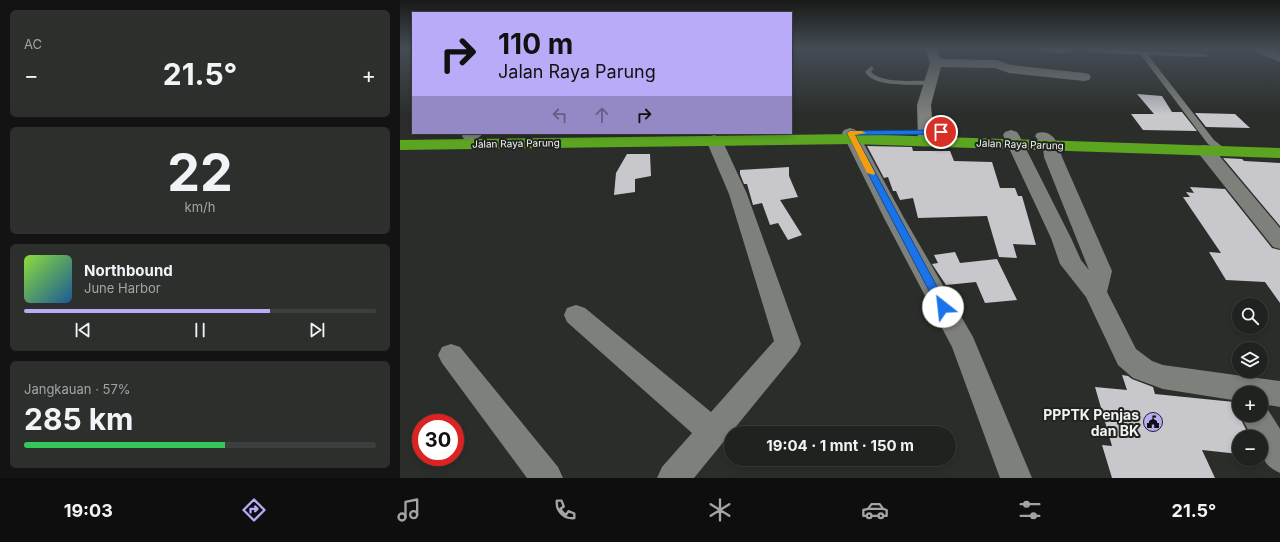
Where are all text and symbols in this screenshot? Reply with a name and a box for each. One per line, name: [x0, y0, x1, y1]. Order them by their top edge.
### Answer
text: 110 m: [498, 27, 573, 61]
icon: right: [432, 28, 484, 80]
text: AC: [24, 36, 42, 52]
text: 21.5°: [163, 56, 237, 92]
text: Jalan Raya Parung: [498, 61, 656, 82]
text: −: [24, 62, 39, 88]
text: +: [361, 62, 376, 88]
icon: left: [549, 104, 571, 126]
icon: ahead: [591, 104, 613, 126]
icon: right: [633, 104, 655, 126]
pin: [924, 115, 958, 149]
icon: arrive: [930, 121, 952, 143]
street label: Jalan Raya Parung: [472, 136, 560, 150]
street label: Jalan Raya Parung: [976, 136, 1064, 152]
text: 22: [167, 141, 233, 204]
text: km/h: [185, 199, 215, 215]
text: Northbound: [84, 261, 173, 280]
text: June Harbor: [84, 280, 161, 296]
position arrow: [922, 286, 964, 328]
map controls: [1232, 298, 1268, 466]
button: search: [1232, 298, 1268, 334]
icon: previous: [72, 319, 94, 341]
icon: pause: [189, 319, 211, 341]
icon: next: [306, 319, 328, 341]
button: layers: [1232, 342, 1268, 378]
text: Jangkauan · 57%: [24, 381, 131, 397]
button: +: [1232, 386, 1268, 422]
text: 285 km: [24, 401, 133, 437]
place label: PPPTK Penjas dan BK: [1043, 406, 1139, 439]
public building icon: PPPTK Penjas dan BK: [1142, 411, 1164, 433]
speed limit sign: 30: [412, 414, 464, 466]
button: −: [1232, 430, 1268, 466]
text: 19:04 · 1 mnt · 150 m: [766, 436, 914, 455]
icon: directions: [240, 496, 268, 524]
icon: music: [395, 496, 423, 524]
icon: phone: [551, 496, 579, 524]
icon: climate: [706, 496, 734, 524]
icon: car: [861, 496, 889, 524]
icon: filters: [1016, 496, 1044, 524]
text: 19:03: [64, 500, 113, 521]
text: 21.5°: [1172, 500, 1216, 521]

